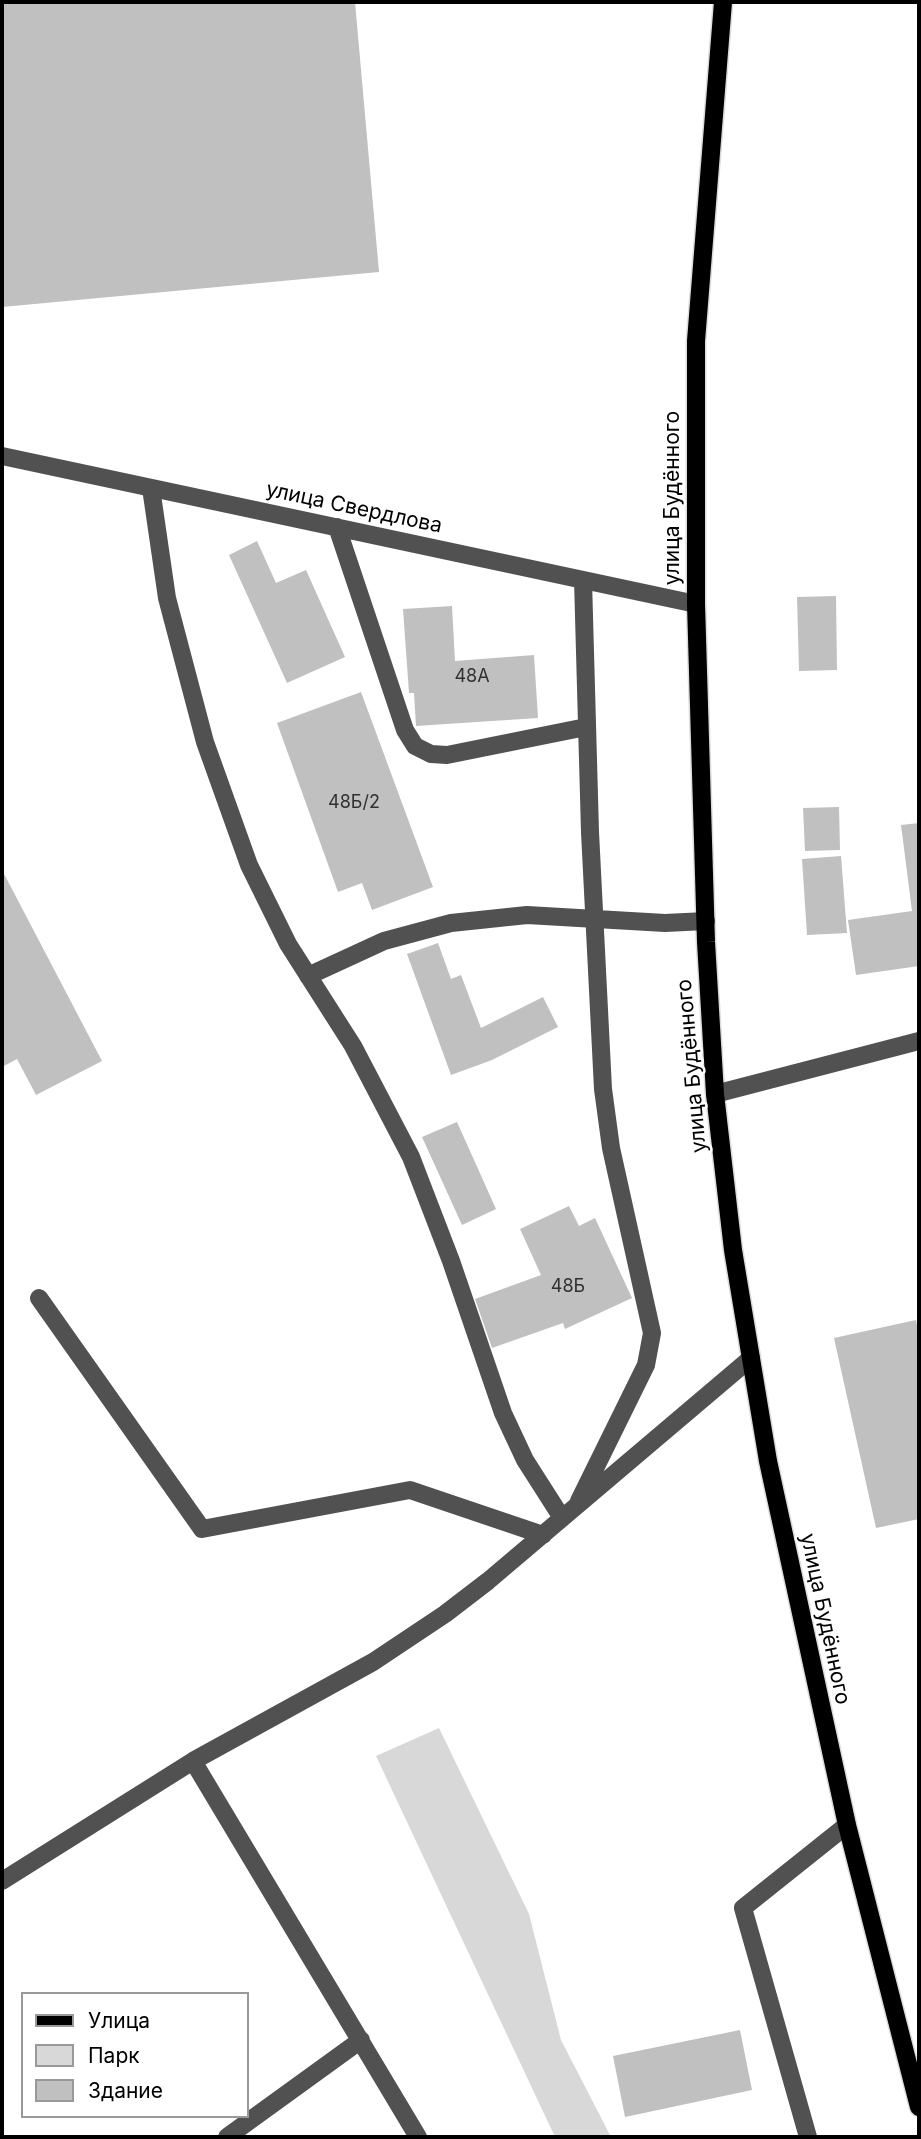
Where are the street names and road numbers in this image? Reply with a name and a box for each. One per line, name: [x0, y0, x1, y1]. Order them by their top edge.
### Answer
street label: улица Будённого: [660, 411, 686, 585]
street label: улица Свердлова: [264, 477, 444, 539]
street label: улица Будённого: [672, 978, 712, 1154]
street label: улица Будённого: [795, 1531, 855, 1707]

